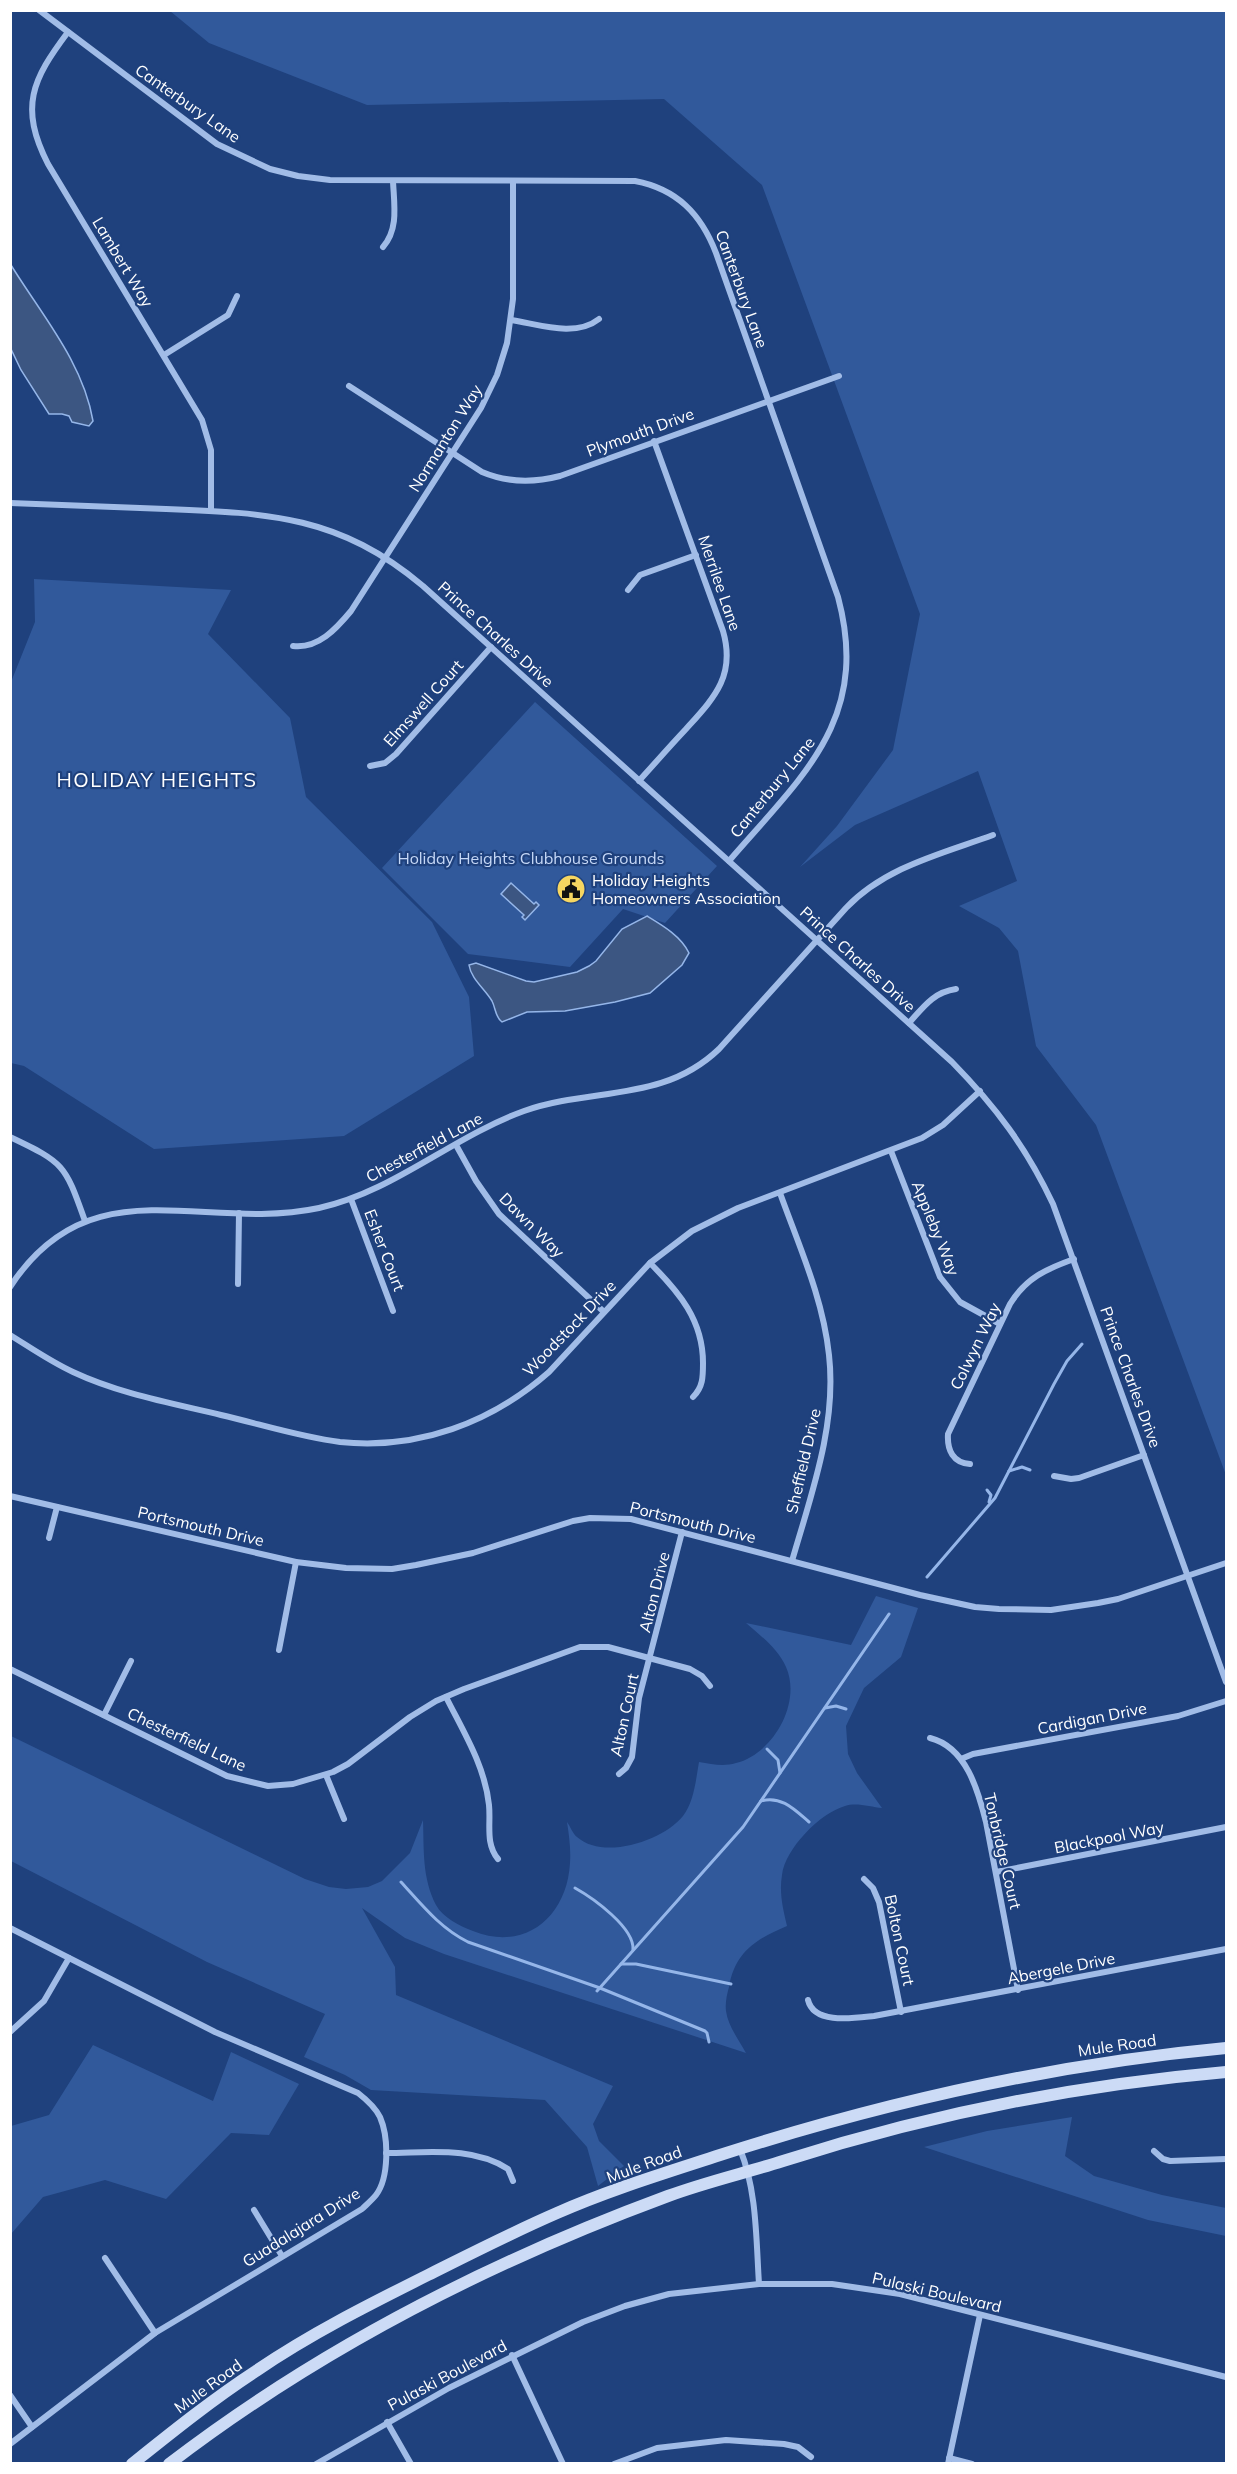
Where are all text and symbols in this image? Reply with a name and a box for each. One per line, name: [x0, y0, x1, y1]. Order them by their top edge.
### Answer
street label: Canterbury Lane: [132, 59, 244, 147]
street label: Lambert Way: [88, 213, 158, 311]
street label: Canterbury Lane: [711, 227, 773, 351]
street label: Normanton Way: [404, 380, 486, 495]
street label: Plymouth Drive: [584, 403, 696, 461]
street label: Merrilee Lane: [694, 533, 746, 633]
street label: Prince Charles Drive: [434, 577, 558, 691]
street label: Elmswell Court: [379, 655, 467, 751]
street label: Canterbury Lane: [725, 733, 819, 841]
district label: HOLIDAY HEIGHTS: [56, 767, 258, 792]
park label: Holiday Heights Clubhouse Grounds: [397, 848, 665, 868]
place label: Holiday Heights Homeowners Association: [592, 870, 781, 908]
public building icon: Holiday Heights Homeowners Association: [555, 873, 587, 905]
street label: Prince Charles Drive: [796, 902, 920, 1016]
street label: Chesterfield Lane: [362, 1108, 486, 1186]
street label: Appleby Way: [908, 1178, 964, 1279]
street label: Dawn Way: [495, 1188, 569, 1262]
street label: Esher Court: [360, 1206, 410, 1294]
street label: Woodstock Drive: [518, 1276, 620, 1380]
street label: Colwyn Way: [945, 1299, 1005, 1393]
street label: Prince Charles Drive: [1096, 1304, 1166, 1450]
street label: Sheffield Drive: [781, 1406, 825, 1516]
street label: Portsmouth Drive: [628, 1497, 758, 1547]
street label: Portsmouth Drive: [136, 1502, 266, 1550]
street label: Alton Drive: [634, 1550, 674, 1634]
street label: Alton Court: [605, 1671, 643, 1758]
street label: Cardigan Drive: [1036, 1698, 1148, 1738]
street label: Chesterfield Lane: [124, 1703, 250, 1775]
street label: Tonbridge Court: [980, 1791, 1026, 1912]
street label: Blackpool Way: [1053, 1816, 1166, 1857]
street label: Bolton Court: [881, 1893, 919, 1988]
street label: Abergele Drive: [1005, 1948, 1117, 1988]
street label: Mule Road: [1077, 2030, 1157, 2060]
street label: Mule Road: [604, 2141, 684, 2187]
street label: Guadalajara Drive: [239, 2183, 363, 2271]
street label: Pulaski Boulevard: [870, 2267, 1004, 2317]
street label: Pulaski Boulevard: [384, 2335, 510, 2415]
street label: Mule Road: [170, 2355, 246, 2417]

